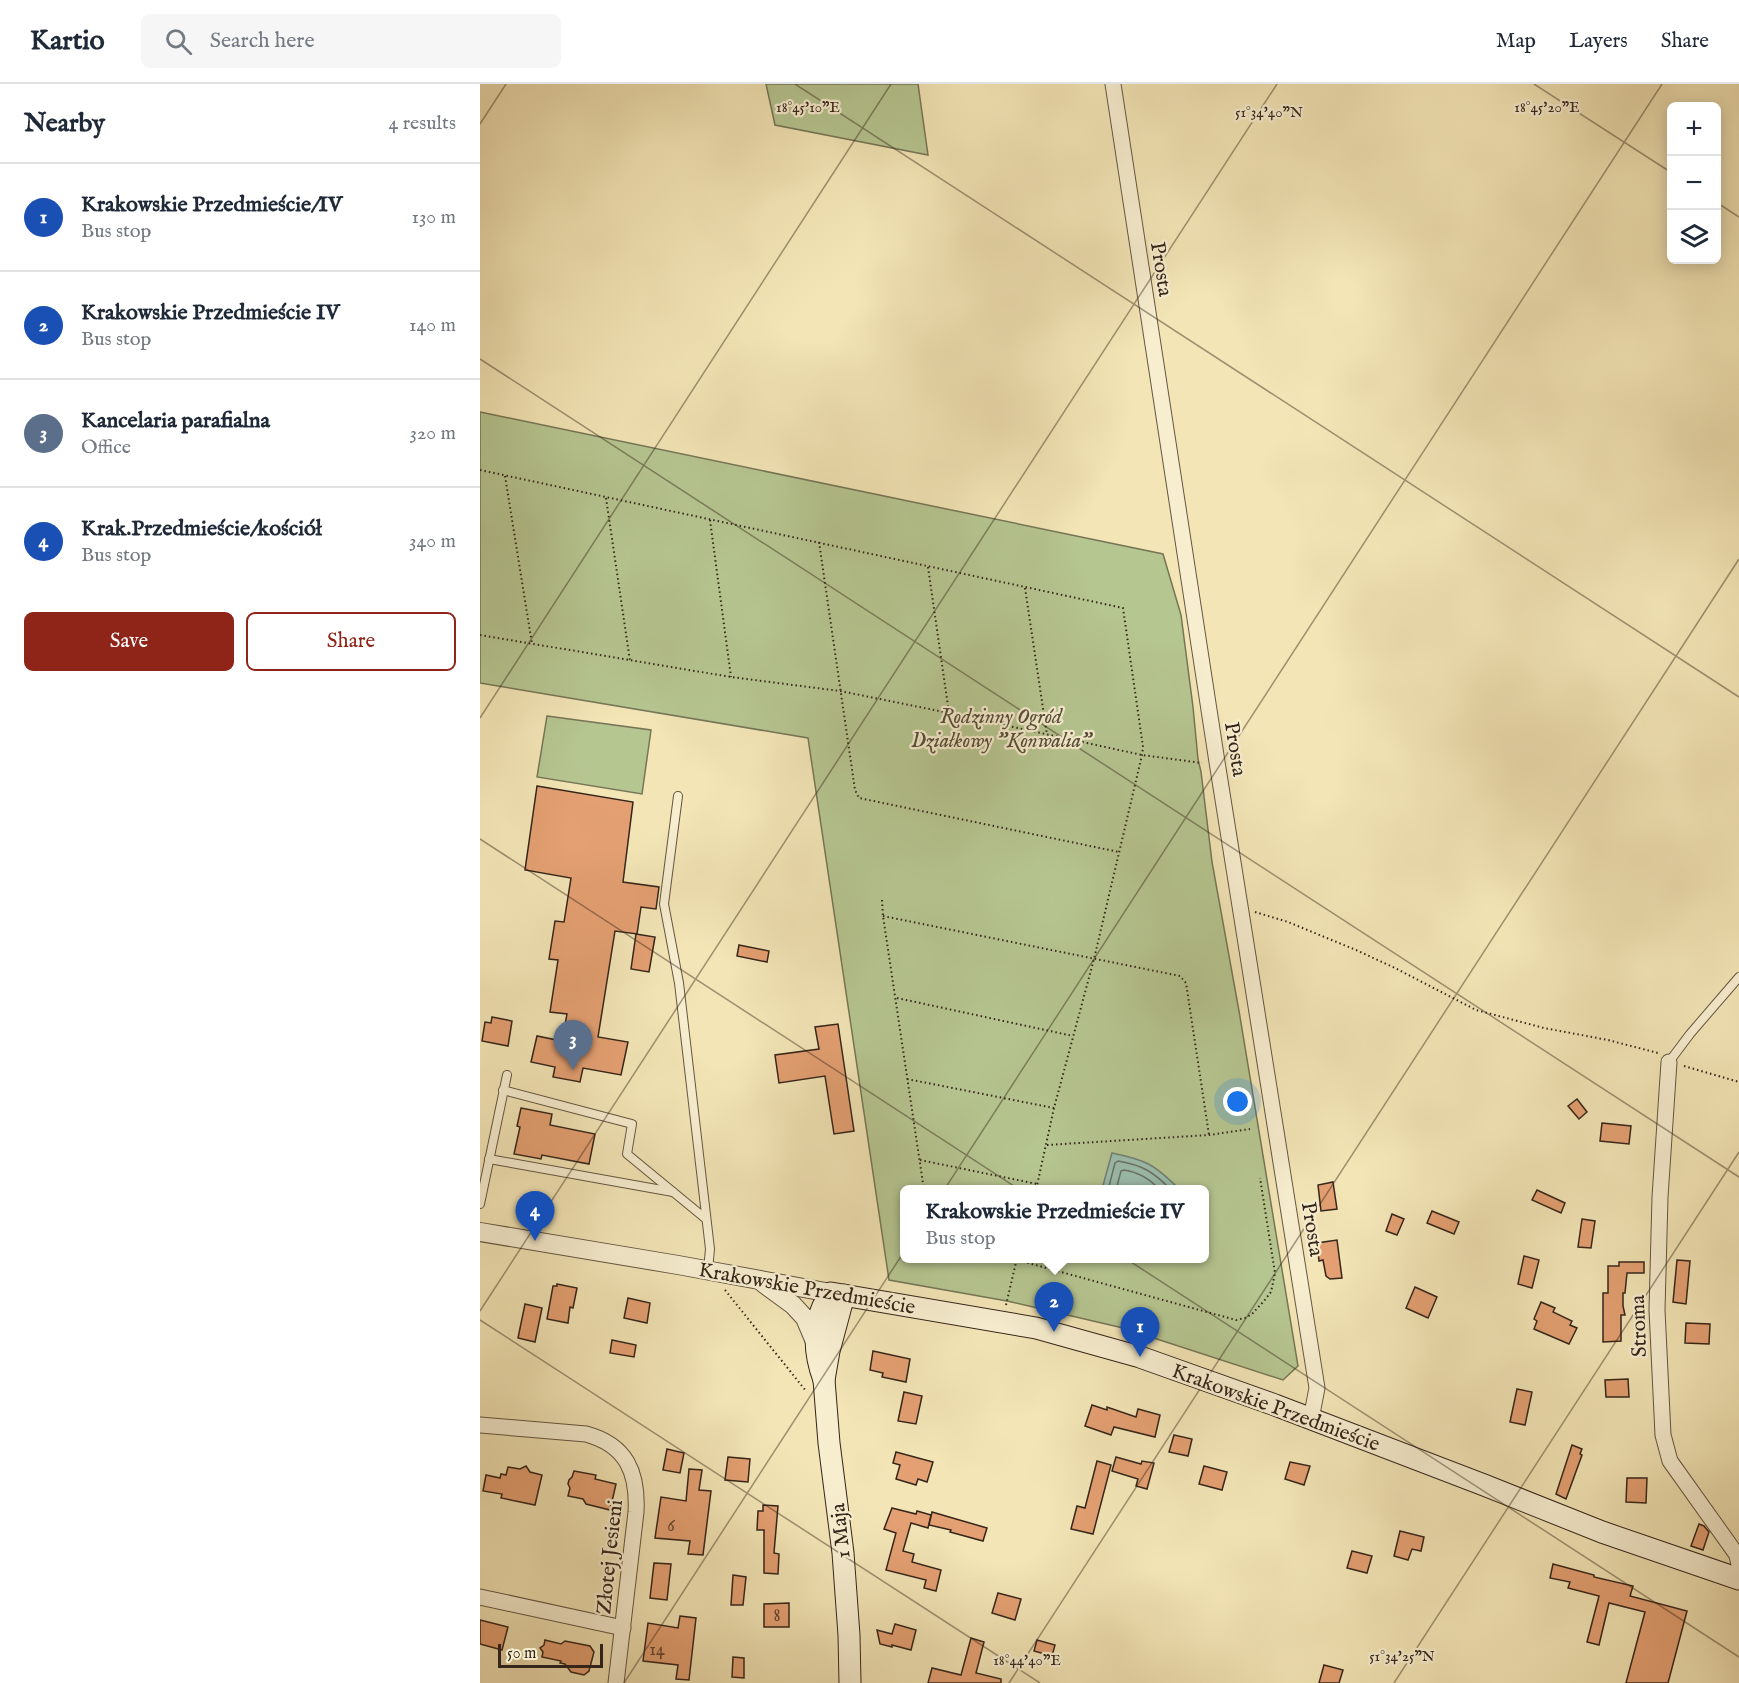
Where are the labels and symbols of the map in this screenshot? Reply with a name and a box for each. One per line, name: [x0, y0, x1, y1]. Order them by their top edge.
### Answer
text: 18°45'10"E: [776, 98, 840, 117]
text: 18°45'20"E: [1514, 98, 1580, 117]
text: 51°34'40"N: [1235, 103, 1303, 122]
street label: Prosta: [1143, 240, 1178, 299]
park label: Rodzinny Ogród Działkowy "Konwalia": [911, 704, 1094, 755]
street label: Prosta: [1217, 720, 1252, 779]
pin: 3: [554, 1020, 592, 1070]
your location: [1223, 1087, 1252, 1116]
pin: 4: [516, 1192, 554, 1241]
street label: Prosta: [1294, 1200, 1329, 1259]
street label: Krakowskie Przedmieście: [696, 1257, 918, 1322]
pin: 2: [1034, 1282, 1074, 1332]
street label: Stroma: [1625, 1293, 1654, 1358]
pin: 1: [1120, 1308, 1160, 1357]
street label: Krakowskie Przedmieście: [1168, 1358, 1384, 1459]
street label: Złotej Jesieni: [591, 1498, 630, 1616]
street label: 1 Maja: [825, 1501, 858, 1560]
house number: 6: [667, 1515, 675, 1538]
house number: 8: [773, 1605, 781, 1628]
house number: 14: [649, 1639, 665, 1662]
scale bar: [498, 1641, 603, 1668]
text: 51°34'25"N: [1369, 1647, 1435, 1666]
text: 18°44'40"E: [993, 1651, 1061, 1670]

